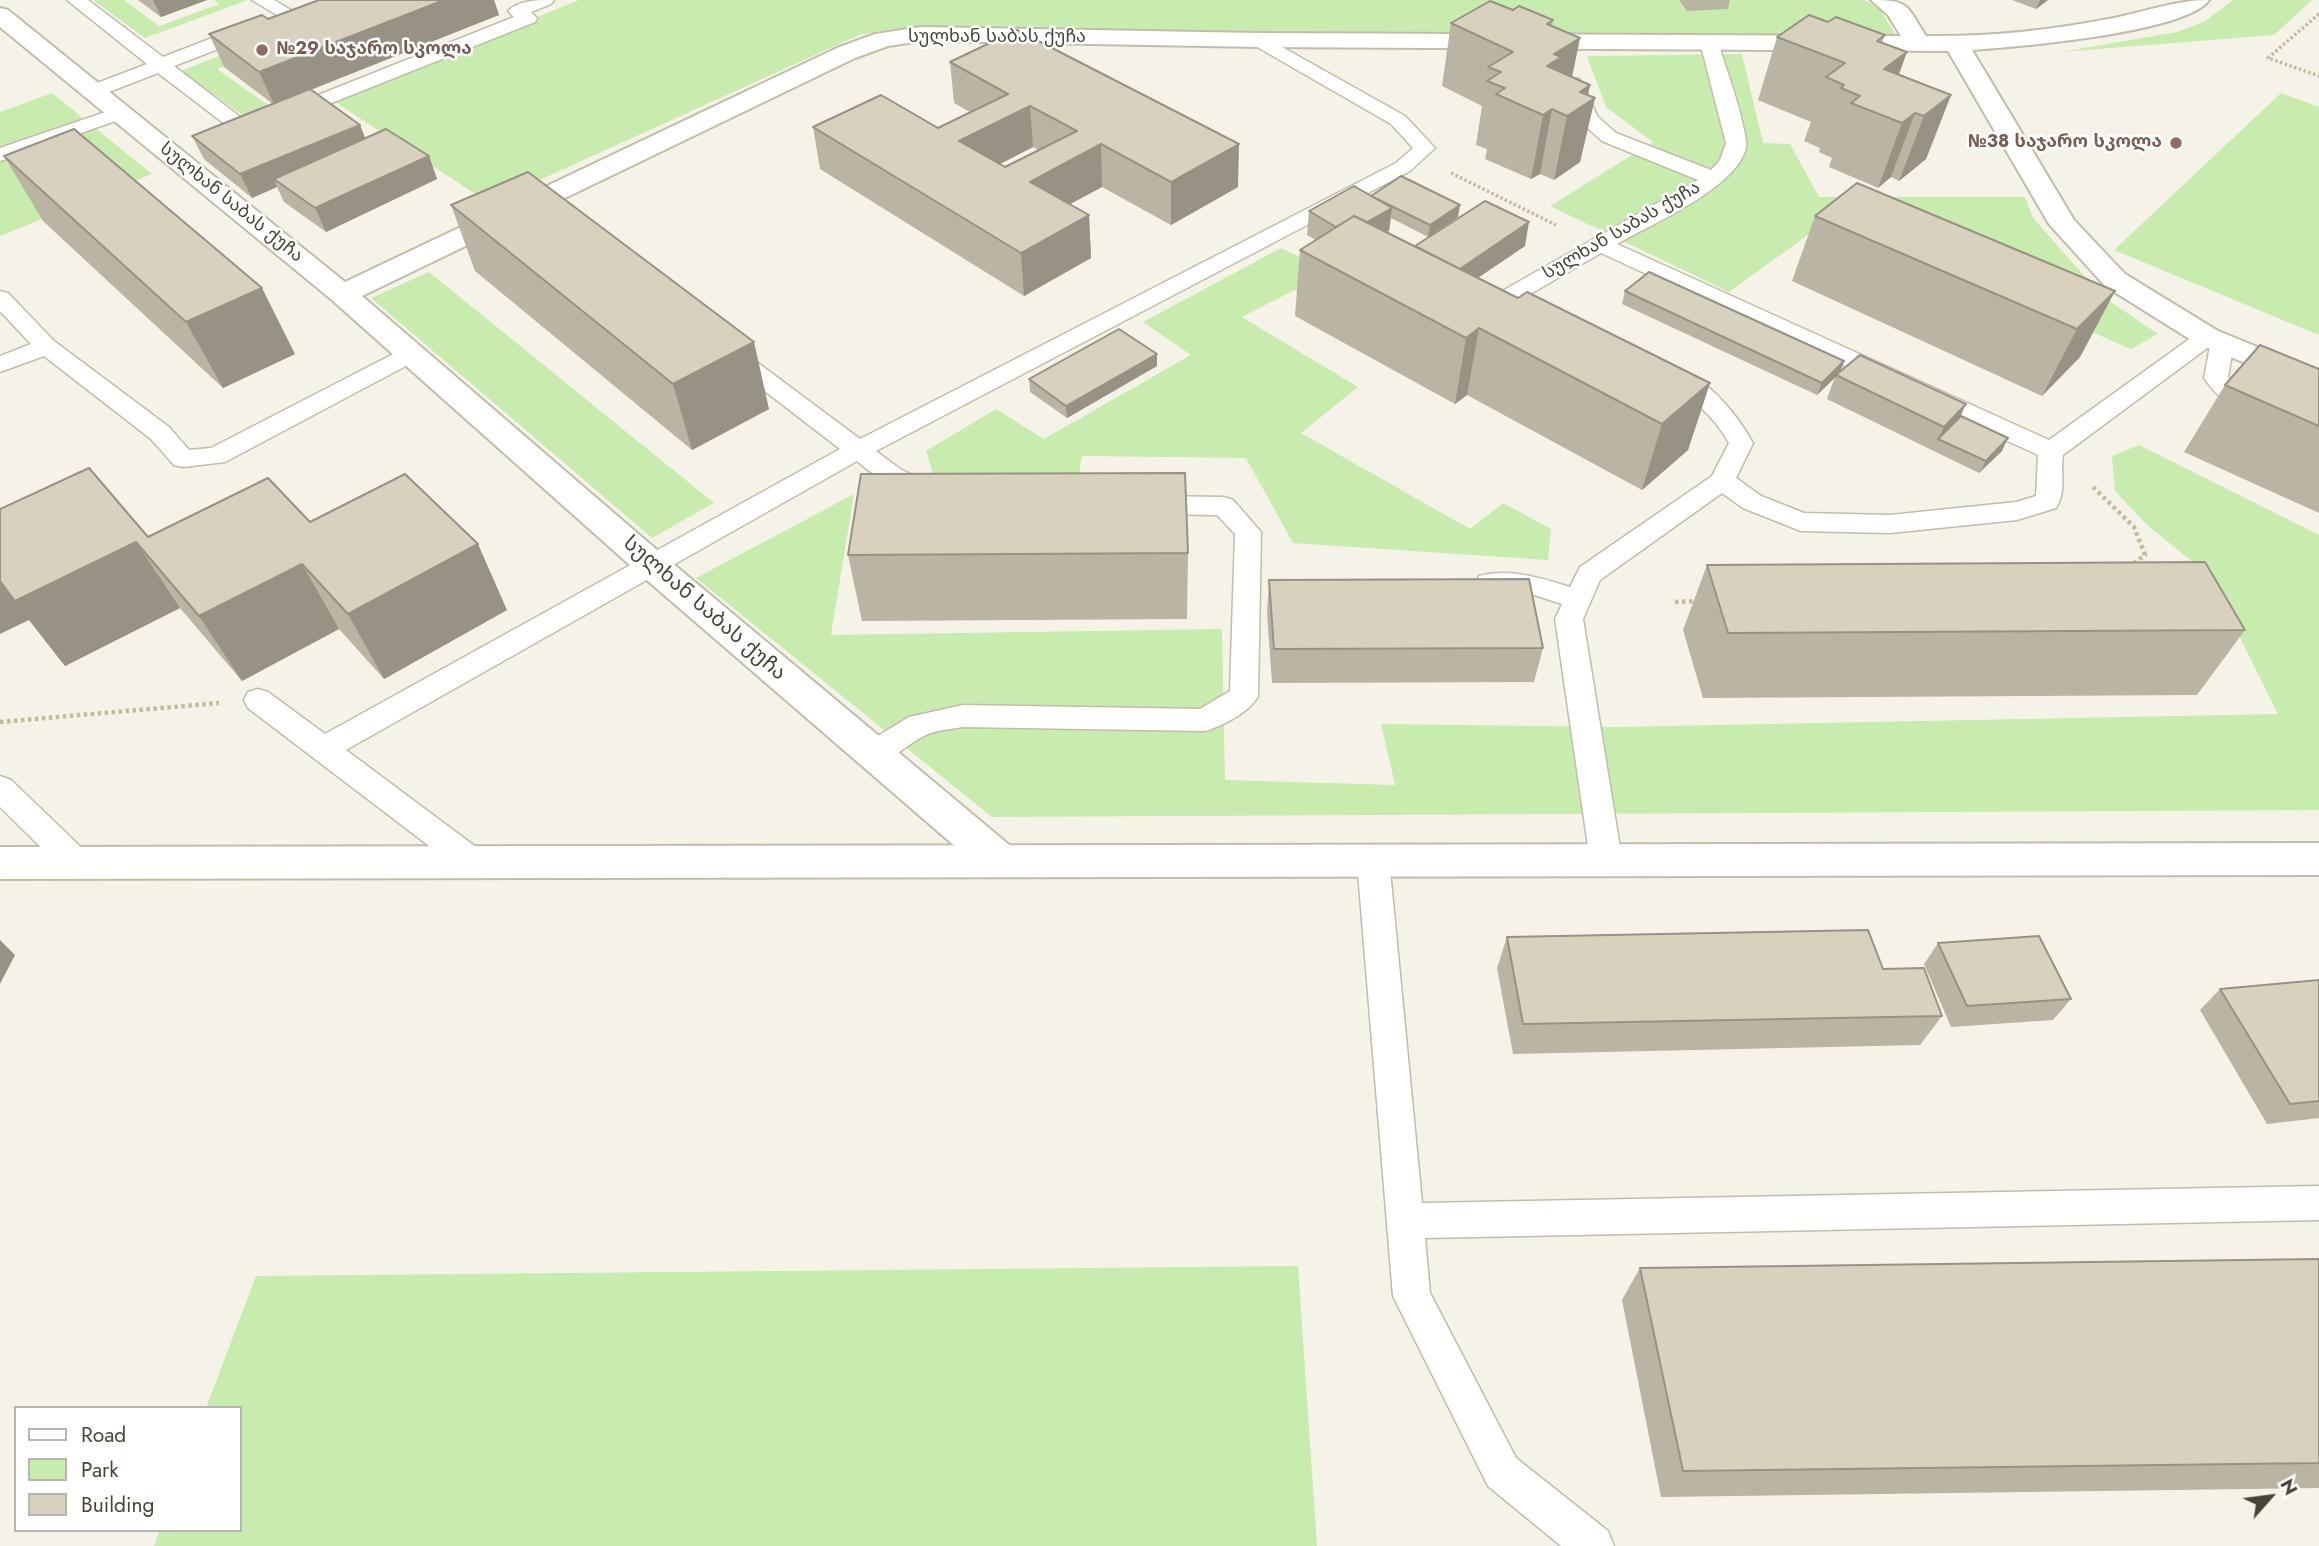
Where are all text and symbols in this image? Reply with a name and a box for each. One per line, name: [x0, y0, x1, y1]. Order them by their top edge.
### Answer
street label: სულხან საბას ქუჩა: [908, 27, 1086, 49]
place label: №29 საჯარო სკოლა: [276, 39, 472, 61]
marker: №29 საჯარო სკოლა: [254, 42, 270, 58]
place label: №38 საჯარო სკოლა: [1968, 132, 2162, 154]
marker: №38 საჯარო სკოლა: [2168, 135, 2184, 151]
street label: სულხან საბას ქუჩა: [155, 139, 307, 267]
street label: სულხან საბას ქუჩა: [1540, 177, 1704, 285]
street label: სულხან საბას ქუჩა: [617, 531, 791, 687]
legend: [14, 1406, 242, 1532]
text: Road: [81, 1420, 126, 1450]
text: Park: [81, 1455, 118, 1485]
north arrow: [2235, 1462, 2305, 1532]
text: N: [2274, 1474, 2304, 1500]
text: Building: [81, 1490, 154, 1520]

